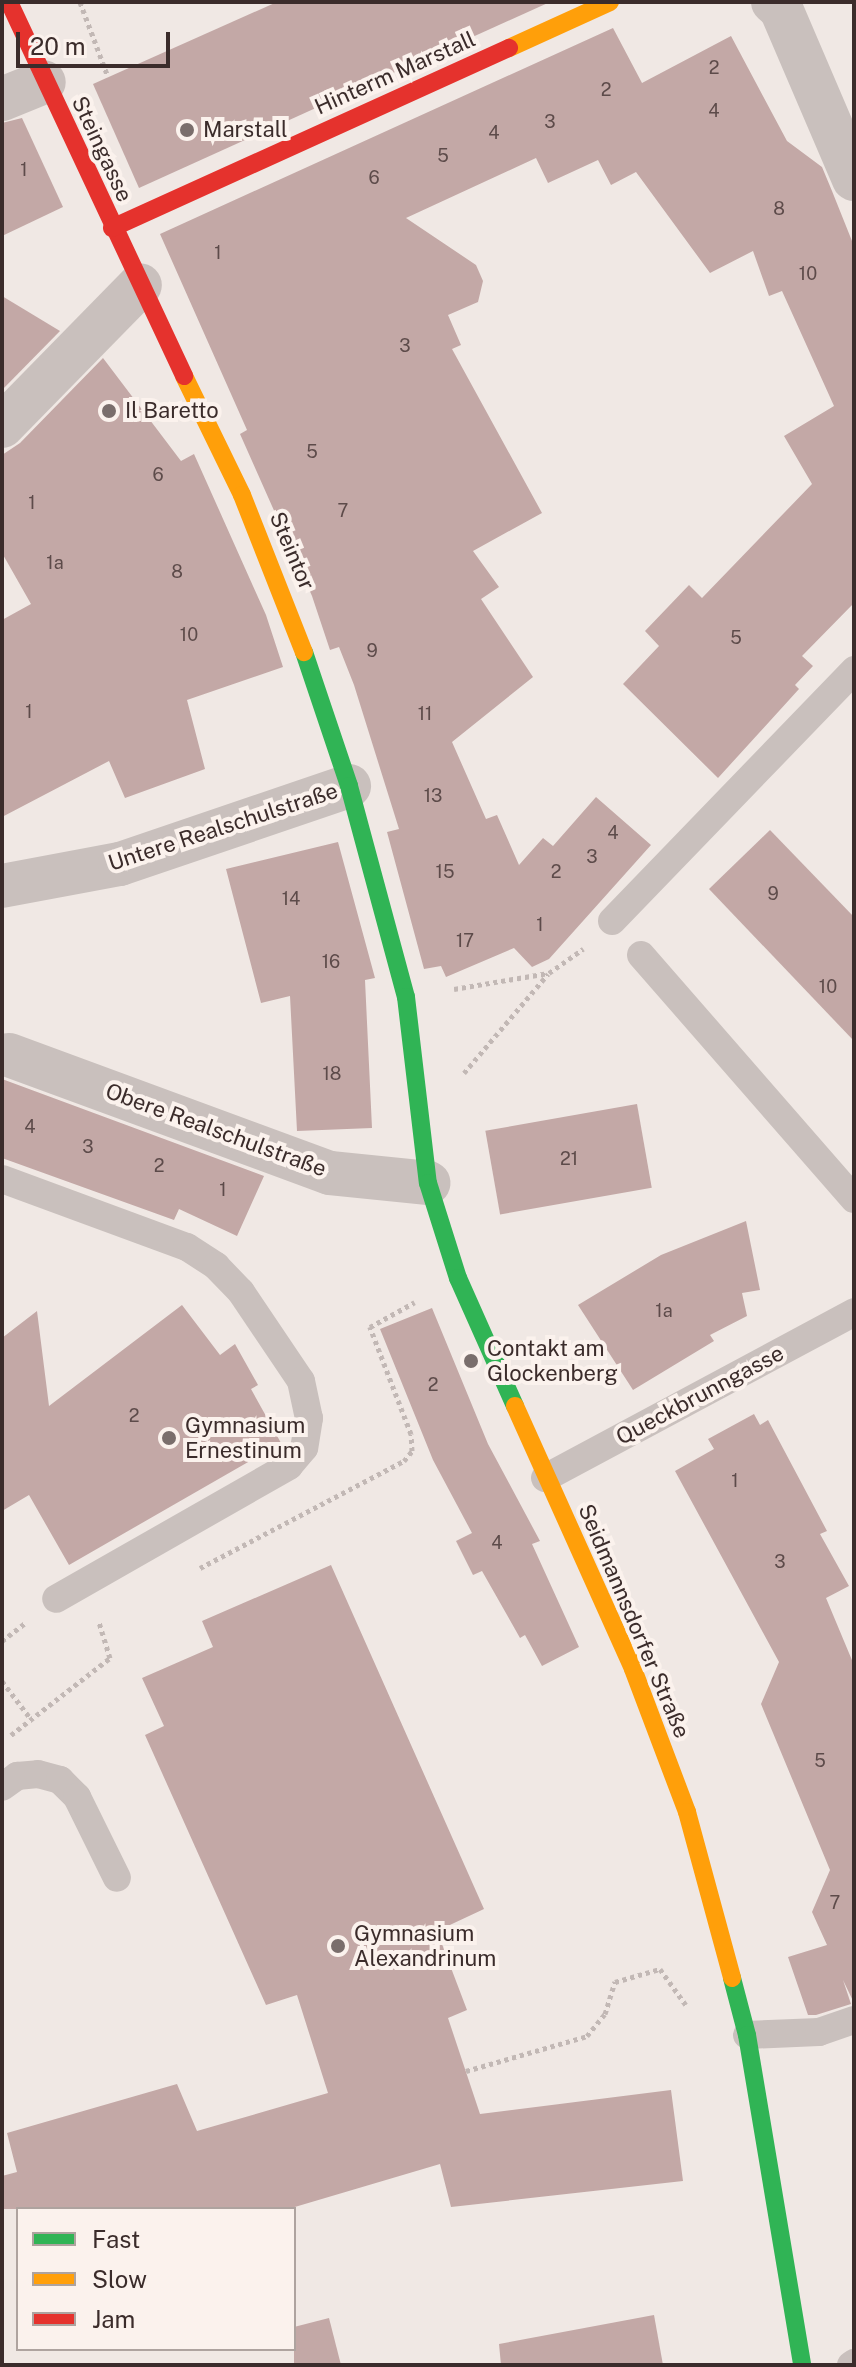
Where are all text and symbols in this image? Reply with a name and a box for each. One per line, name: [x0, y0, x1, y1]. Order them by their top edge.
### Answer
scale bar: [20, 16, 174, 66]
street label: Hinterm Marstall: [311, 26, 479, 120]
text: 20 m: [30, 32, 86, 60]
house number: 2: [709, 57, 719, 79]
house number: 2: [601, 79, 611, 101]
street label: Steingasse: [66, 92, 138, 206]
house number: 4: [708, 100, 720, 122]
house number: 3: [544, 111, 556, 133]
place label: Marstall: [203, 117, 288, 143]
marker: Marstall: [178, 121, 196, 139]
house number: 4: [488, 122, 500, 144]
house number: 5: [437, 145, 449, 167]
house number: 1: [20, 159, 28, 181]
house number: 6: [368, 167, 380, 189]
house number: 8: [773, 198, 785, 220]
house number: 1: [214, 242, 222, 264]
house number: 10: [799, 263, 817, 285]
house number: 3: [399, 335, 411, 357]
place label: Il Baretto: [125, 398, 219, 424]
marker: Il Baretto: [100, 402, 118, 420]
house number: 5: [306, 441, 318, 463]
house number: 6: [152, 464, 164, 486]
house number: 1: [28, 492, 36, 514]
house number: 7: [338, 500, 348, 522]
street label: Steintor: [264, 508, 320, 594]
house number: 1a: [46, 552, 64, 574]
house number: 8: [171, 561, 183, 583]
house number: 10: [180, 624, 198, 646]
house number: 5: [730, 627, 742, 649]
house number: 9: [366, 640, 378, 662]
house number: 1: [25, 701, 33, 723]
house number: 11: [418, 703, 432, 725]
street label: Untere Realschulstraße: [105, 777, 341, 877]
house number: 13: [424, 785, 442, 807]
house number: 4: [607, 822, 619, 844]
house number: 3: [586, 846, 598, 868]
house number: 15: [436, 861, 454, 883]
house number: 2: [551, 861, 561, 883]
house number: 9: [767, 883, 779, 905]
house number: 14: [282, 888, 300, 910]
house number: 1: [536, 914, 544, 936]
house number: 17: [456, 930, 474, 952]
house number: 16: [322, 951, 340, 973]
house number: 10: [819, 976, 837, 998]
house number: 18: [323, 1063, 341, 1085]
street label: Obere Realschulstraße: [102, 1078, 330, 1182]
house number: 4: [24, 1116, 36, 1138]
house number: 3: [82, 1136, 94, 1158]
house number: 21: [560, 1148, 578, 1170]
house number: 2: [154, 1155, 164, 1177]
house number: 1: [219, 1179, 227, 1201]
house number: 1a: [655, 1300, 673, 1322]
place label: Contakt am Glockenberg: [487, 1335, 618, 1386]
street label: Queckbrunngasse: [612, 1340, 788, 1450]
marker: Contakt am Glockenberg: [462, 1352, 480, 1370]
house number: 2: [428, 1374, 438, 1396]
house number: 2: [129, 1405, 139, 1427]
place label: Gymnasium Ernestinum: [185, 1412, 305, 1464]
marker: Gymnasium Ernestinum: [160, 1429, 178, 1447]
house number: 1: [731, 1470, 739, 1492]
street label: Seidmannsdorfer Straße: [573, 1500, 695, 1742]
house number: 4: [491, 1532, 503, 1554]
house number: 3: [774, 1551, 786, 1573]
house number: 5: [814, 1750, 826, 1772]
house number: 7: [830, 1892, 840, 1914]
place label: Gymnasium Alexandrinum: [354, 1920, 496, 1972]
marker: Gymnasium Alexandrinum: [329, 1937, 347, 1955]
legend: [16, 2207, 296, 2351]
text: Fast: [92, 2225, 140, 2253]
text: Slow: [92, 2265, 147, 2293]
text: Jam: [92, 2305, 135, 2333]

